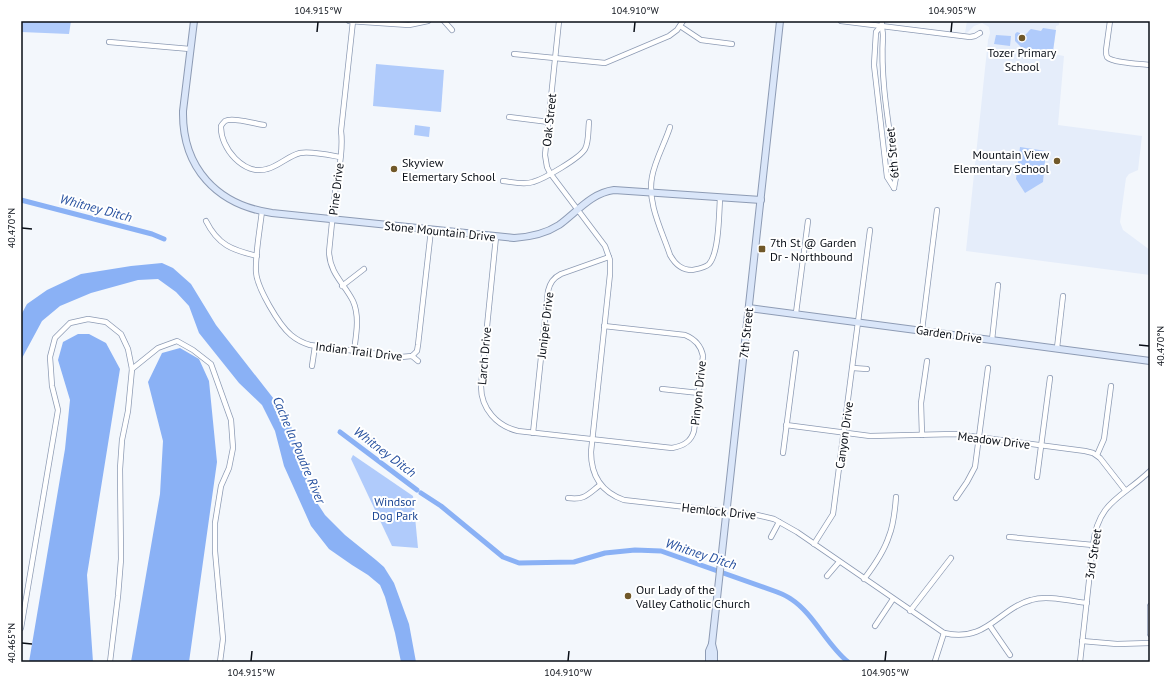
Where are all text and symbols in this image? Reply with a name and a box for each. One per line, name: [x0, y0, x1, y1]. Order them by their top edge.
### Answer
text: 104.915°W: [294, 4, 342, 17]
text: 104.910°W: [611, 4, 659, 17]
text: 104.905°W: [928, 4, 976, 17]
marker: Tozer Primary School: [1017, 33, 1027, 43]
place label: Tozer Primary School: [988, 45, 1057, 74]
street label: Oak Street: [539, 93, 559, 147]
street label: 6th Street: [882, 127, 902, 179]
place label: Mountain View Elementary School: [953, 147, 1049, 176]
place label: Skyview Elemertary School: [402, 155, 496, 184]
marker: Mountain View Elementary School: [1052, 156, 1062, 166]
street label: Pine Drive: [325, 162, 347, 216]
marker: Skyview Elemertary School: [389, 164, 399, 174]
water label: Whitney Ditch: [58, 190, 134, 226]
text: 40.470°N: [5, 208, 18, 248]
street label: Stone Mountain Drive: [384, 218, 496, 244]
place label: 7th St @ Garden Dr - Northbound: [770, 235, 856, 264]
marker: 7th St @ Garden Dr - Northbound: [757, 244, 767, 254]
street label: Juniper Drive: [533, 291, 556, 360]
street label: 7th Street: [736, 307, 756, 359]
street label: Garden Drive: [915, 322, 983, 346]
street label: Larch Drive: [474, 326, 494, 386]
text: 40.470°N: [1154, 326, 1167, 366]
street label: Indian Trail Drive: [315, 338, 403, 364]
street label: Pinyon Drive: [687, 360, 709, 426]
water label: Cache la Poudre River: [269, 394, 330, 507]
street label: Canyon Drive: [832, 400, 856, 470]
water label: Whitney Ditch: [350, 423, 420, 481]
street label: Meadow Drive: [957, 428, 1031, 452]
park label: Windsor Dog Park: [372, 494, 418, 523]
street label: Hemlock Drive: [681, 500, 757, 522]
street label: 3rd Street: [1082, 528, 1104, 580]
water label: Whitney Ditch: [663, 534, 739, 574]
place label: Our Lady of the Valley Catholic Church: [635, 582, 750, 611]
marker: Our Lady of the Valley Catholic Church: [623, 591, 633, 601]
text: 40.465°N: [5, 623, 18, 663]
text: 104.915°W: [227, 666, 275, 679]
text: 104.910°W: [544, 666, 592, 679]
text: 104.905°W: [861, 666, 909, 679]

